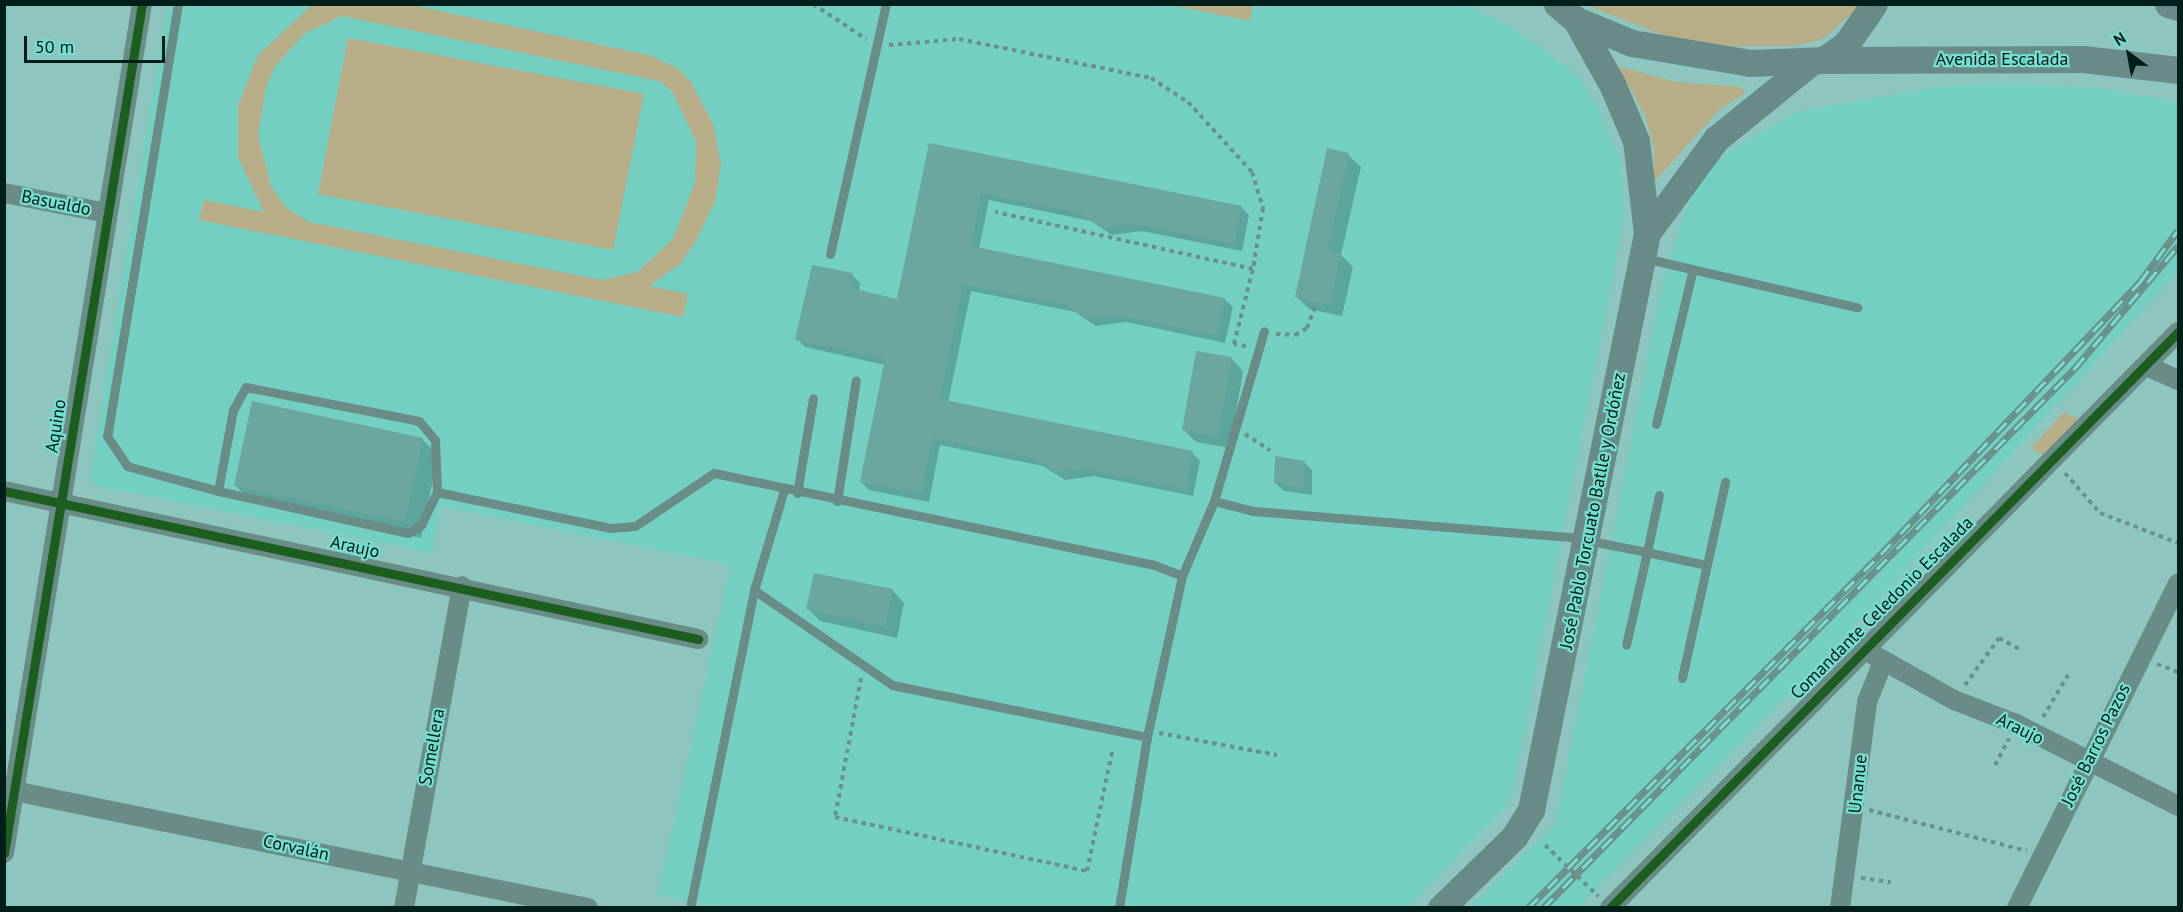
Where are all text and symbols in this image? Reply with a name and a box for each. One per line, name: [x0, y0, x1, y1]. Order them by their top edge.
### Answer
scale bar: [27, 24, 168, 62]
north arrow: [2099, 24, 2159, 84]
text: N: [2110, 27, 2129, 50]
text: 50 m: [35, 35, 74, 58]
street label: Avenida Escalada: [1936, 48, 2068, 70]
street label: Basualdo: [19, 186, 93, 220]
street label: José Pablo Torcuato Batlle y Ordóñez: [1555, 370, 1631, 652]
street label: Aquino: [41, 398, 71, 454]
street label: Comandante Celedonio Escalada: [1786, 512, 1978, 704]
street label: Araujo: [328, 531, 382, 563]
street label: José Barros Pazos: [2057, 680, 2135, 810]
street label: Somellera: [415, 707, 449, 787]
street label: Araujo: [1993, 708, 2047, 750]
street label: Unanue: [1844, 753, 1872, 815]
street label: Corvalán: [261, 830, 331, 866]

